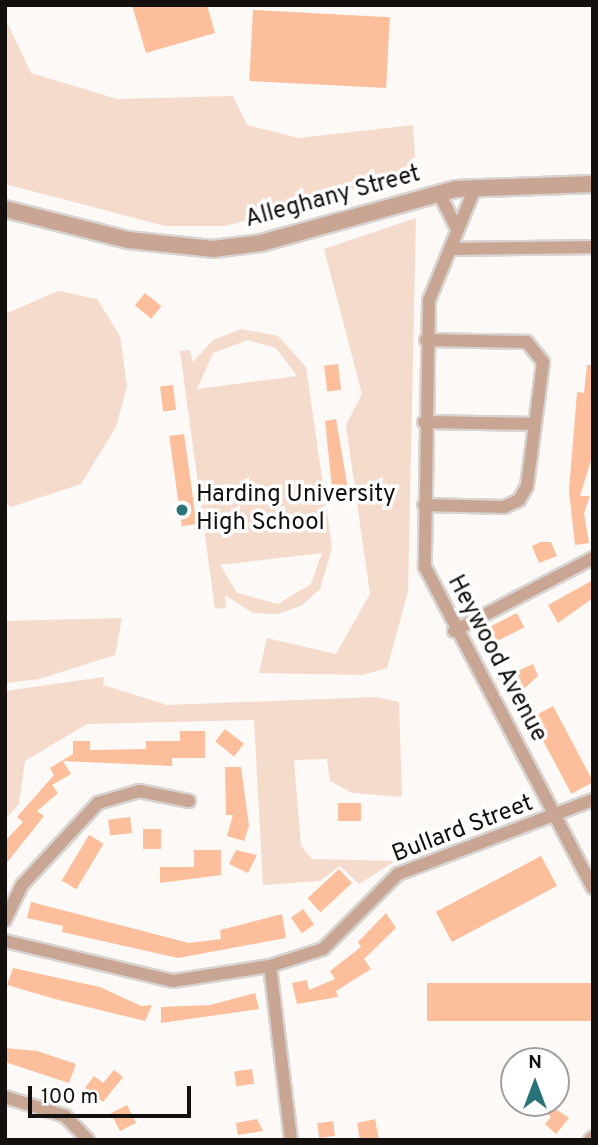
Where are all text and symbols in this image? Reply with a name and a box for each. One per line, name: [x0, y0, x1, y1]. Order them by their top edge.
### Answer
street label: Alleghany Street: [242, 161, 424, 235]
place label: Harding University High School: [196, 482, 396, 538]
marker: Harding University High School: [174, 502, 190, 518]
street label: Heywood Avenue: [440, 570, 552, 748]
street label: Bullard Street: [388, 790, 538, 870]
north arrow: [500, 1047, 570, 1117]
text: N: [528, 1051, 542, 1075]
scale bar: [32, 1072, 194, 1116]
text: 100 m: [41, 1084, 98, 1111]

